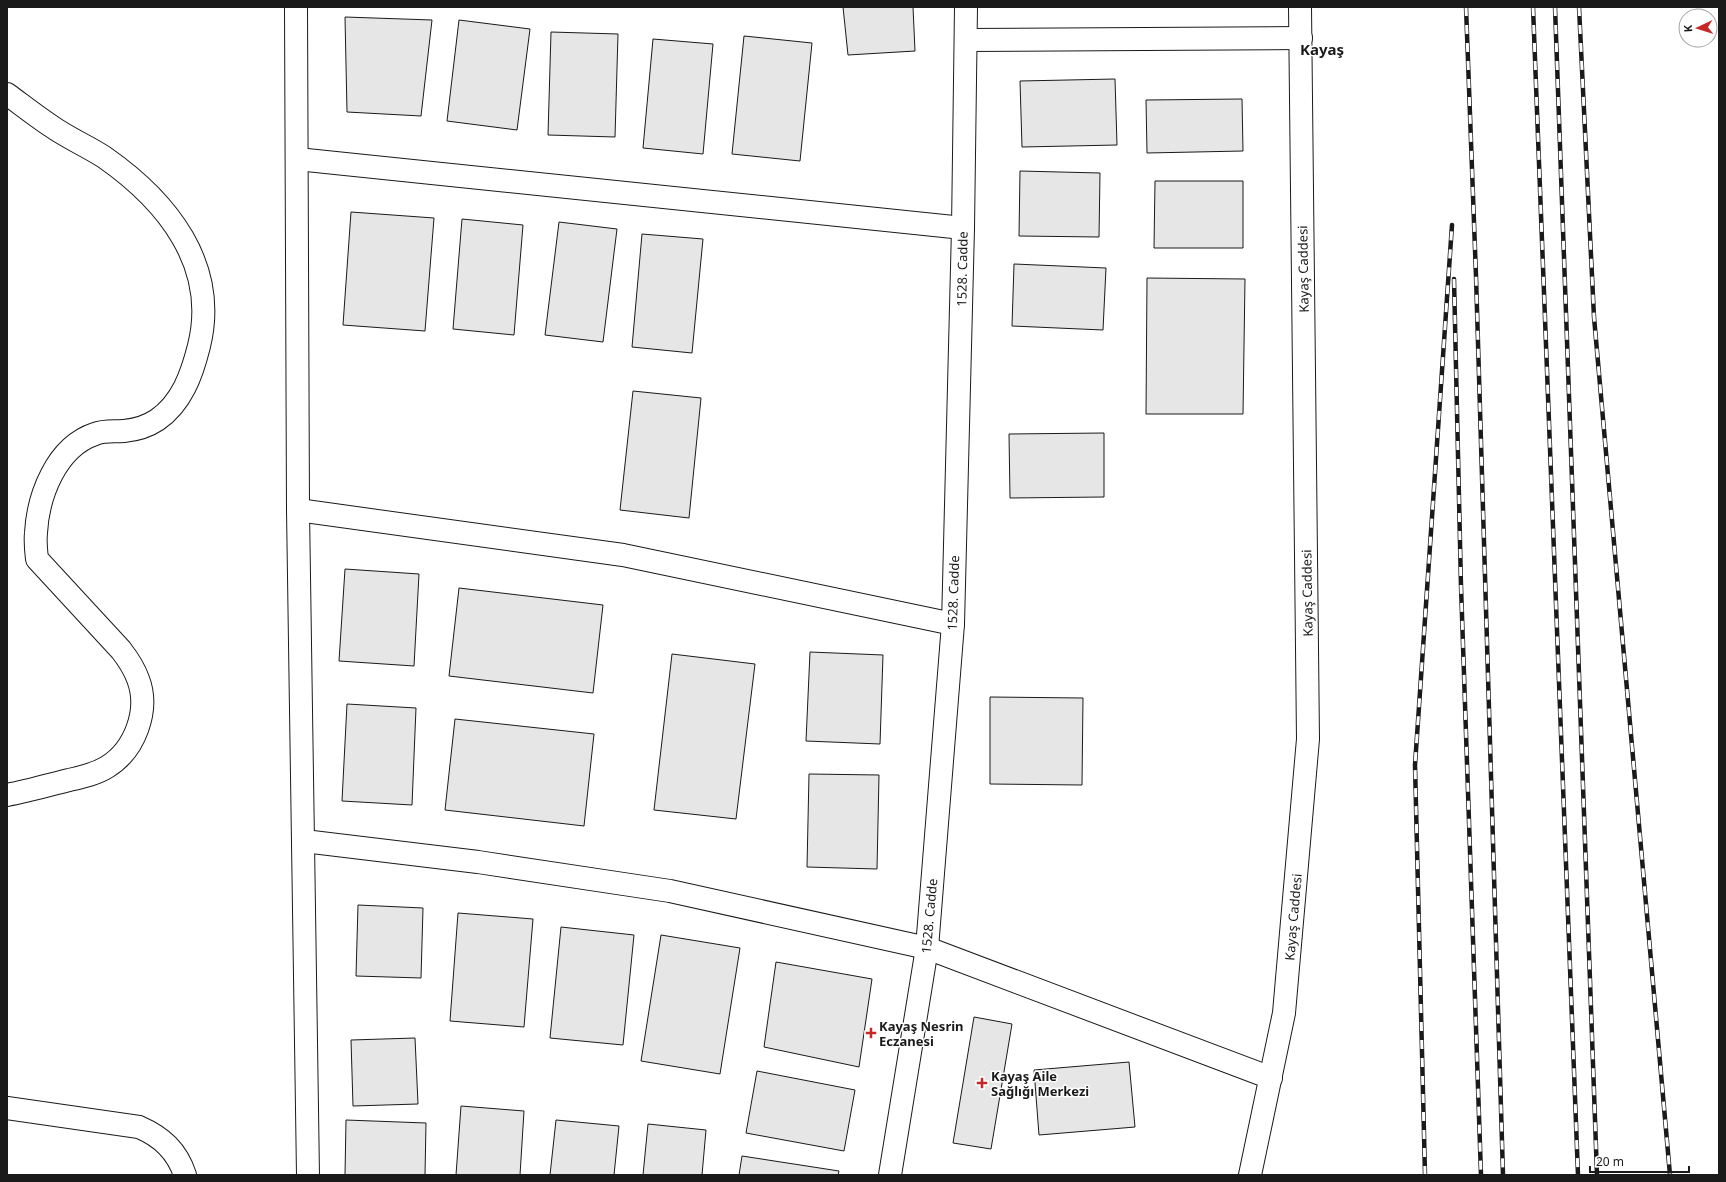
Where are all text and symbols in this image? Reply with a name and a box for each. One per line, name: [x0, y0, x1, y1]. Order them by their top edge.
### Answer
north arrow: [1678, 8, 1718, 48]
text: K: [1680, 24, 1695, 33]
district label: Kayaş: [1300, 39, 1344, 59]
street label: Kayaş Caddesi: [1293, 225, 1313, 313]
street label: 1528. Cadde: [952, 231, 972, 307]
street label: Kayaş Caddesi: [1297, 549, 1317, 637]
street label: 1528. Cadde: [943, 555, 963, 631]
street label: Kayaş Caddesi: [1280, 873, 1306, 961]
street label: 1528. Cadde: [917, 878, 941, 954]
place label: Kayaş Nesrin Eczanesi: [879, 1017, 964, 1050]
marker: Kayaş Nesrin Eczanesi: [866, 1028, 876, 1038]
place label: Kayaş Aile Sağlığı Merkezi: [991, 1067, 1089, 1100]
marker: Kayaş Aile Sağlığı Merkezi: [976, 1077, 988, 1089]
scale bar: [1590, 1148, 1689, 1174]
text: 20 m: [1596, 1153, 1624, 1170]

